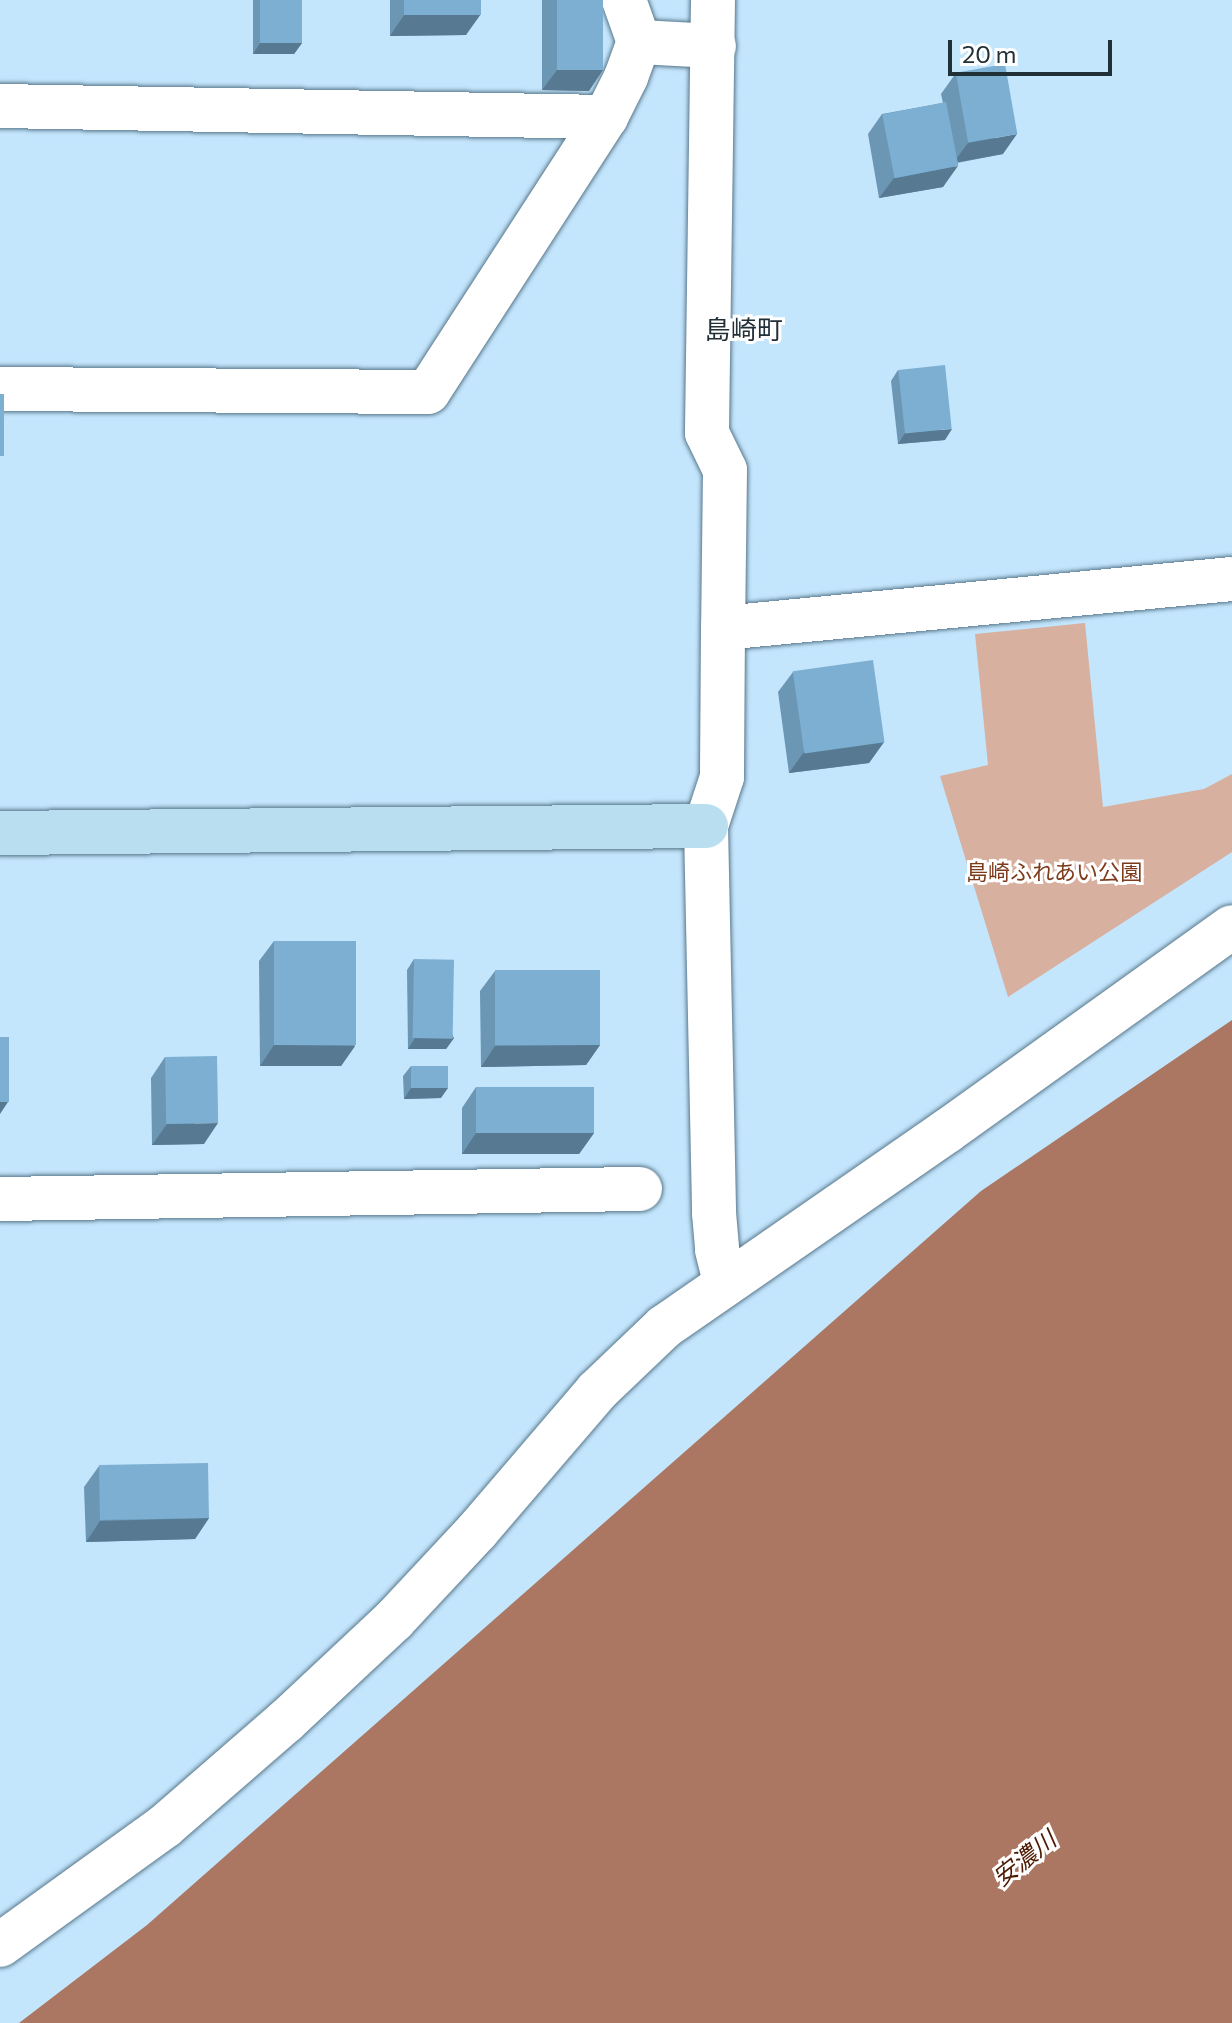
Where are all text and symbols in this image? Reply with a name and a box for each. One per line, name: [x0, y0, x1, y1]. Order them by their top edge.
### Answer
scale bar: [952, 24, 1116, 74]
text: 20 m: [962, 39, 1016, 68]
district label: 島崎町: [705, 313, 783, 345]
park label: 島崎ふれあい公園: [966, 859, 1142, 885]
water label: 安濃川: [987, 1824, 1061, 1892]

